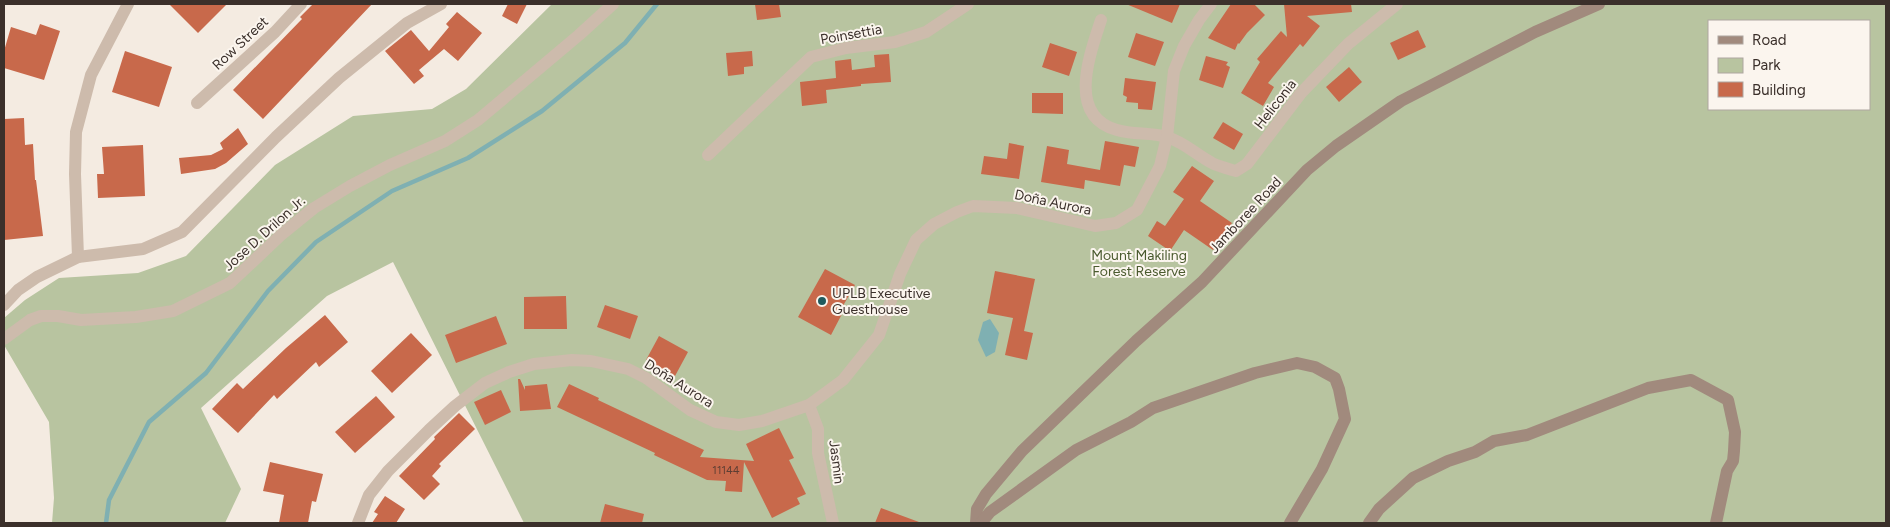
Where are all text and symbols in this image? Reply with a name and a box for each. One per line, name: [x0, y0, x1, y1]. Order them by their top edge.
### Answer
street label: Row Street: [209, 13, 272, 74]
legend: [1708, 20, 1870, 110]
street label: Poinsettia: [819, 21, 883, 48]
text: Road: [1752, 31, 1787, 49]
text: Park: [1752, 56, 1781, 74]
street label: Heliconia: [1251, 76, 1300, 133]
text: Building: [1752, 81, 1806, 99]
street label: Jamboree Road: [1206, 174, 1285, 257]
street label: Doña Aurora: [1013, 186, 1093, 219]
street label: Jose D. Drilon Jr.: [220, 192, 309, 274]
park label: Mount Makiling Forest Reserve: [1091, 247, 1187, 280]
place label: UPLB Executive Guesthouse: [832, 285, 931, 318]
marker: UPLB Executive Guesthouse: [816, 295, 828, 307]
street label: Doña Aurora: [641, 355, 716, 411]
street label: Jasmin: [825, 439, 848, 485]
house number: 11144: [712, 464, 740, 477]

